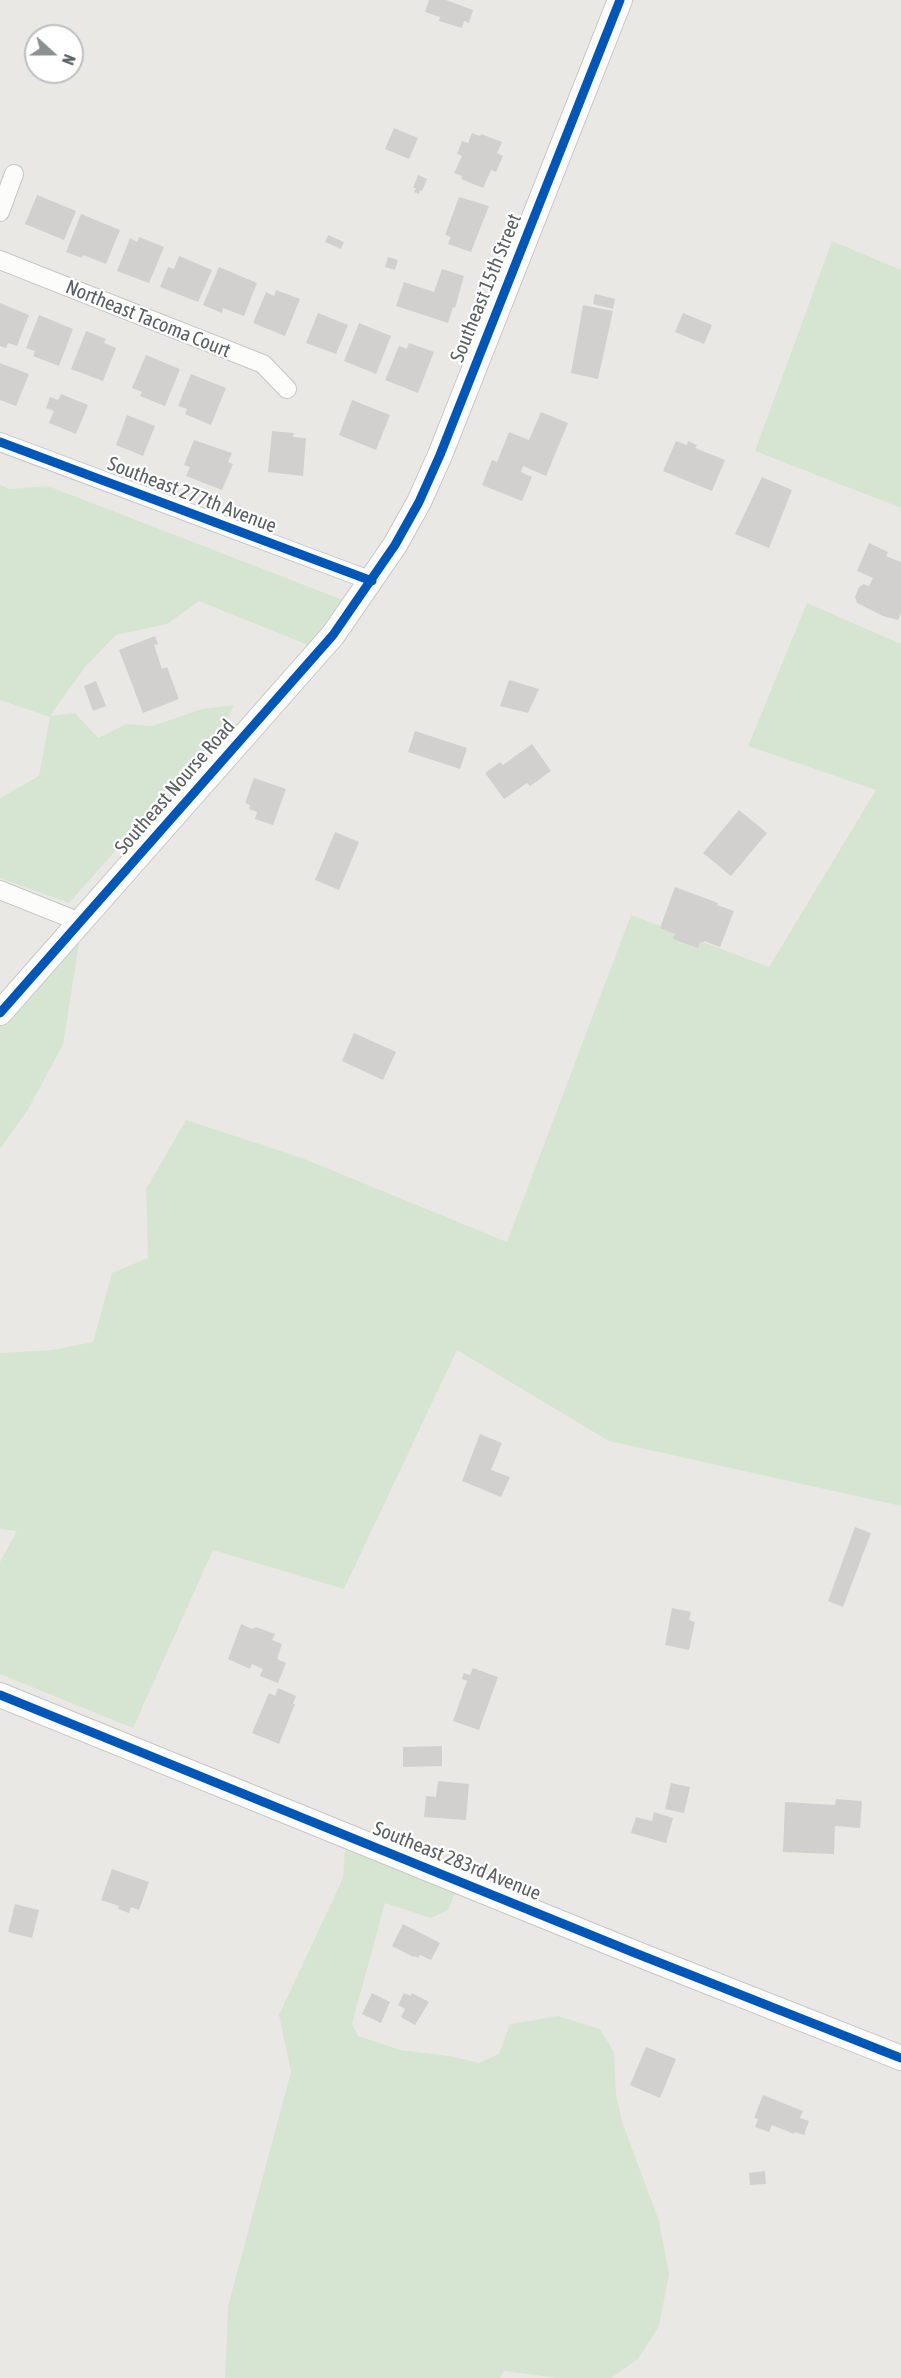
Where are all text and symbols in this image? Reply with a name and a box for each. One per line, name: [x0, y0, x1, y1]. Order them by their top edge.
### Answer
north arrow: [24, 24, 84, 84]
text: N: [59, 52, 79, 67]
street label: Southeast 15th Street: [445, 210, 527, 366]
street label: Northeast Tacoma Court: [62, 275, 234, 363]
street label: Southeast 277th Avenue: [104, 452, 280, 538]
street label: Southeast Nourse Road: [110, 715, 240, 859]
street label: Southeast 283rd Avenue: [370, 1816, 544, 1906]

